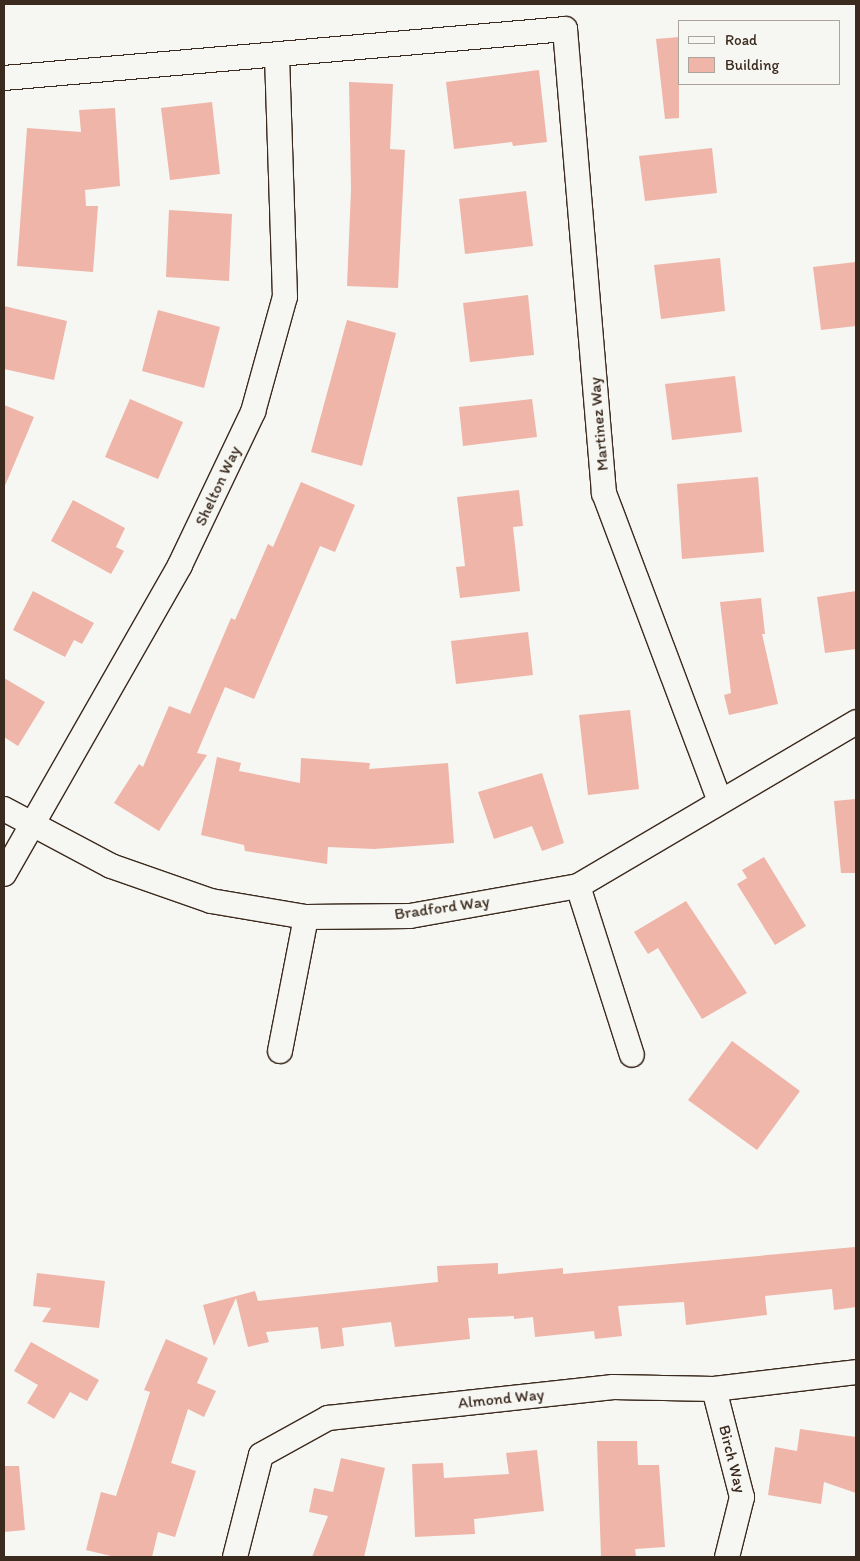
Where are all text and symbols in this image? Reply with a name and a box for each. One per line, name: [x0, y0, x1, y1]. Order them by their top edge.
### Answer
legend: [678, 20, 840, 85]
text: Road: [725, 31, 757, 49]
text: Building: [725, 56, 779, 74]
street label: Martinez Way: [585, 376, 613, 472]
street label: Shelton Way: [191, 443, 245, 529]
street label: Bradford Way: [394, 892, 490, 924]
street label: Almond Way: [457, 1385, 545, 1413]
street label: Birch Way: [714, 1423, 750, 1495]

